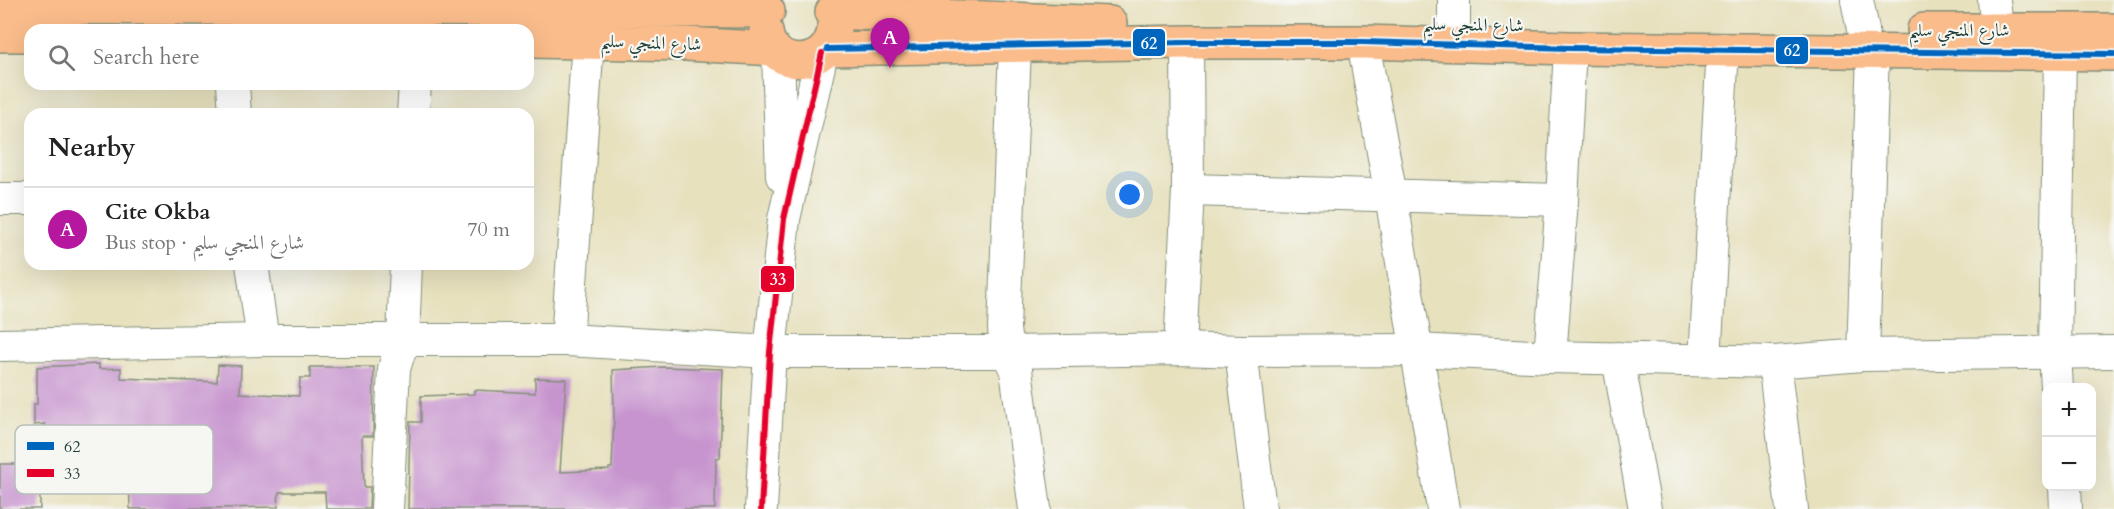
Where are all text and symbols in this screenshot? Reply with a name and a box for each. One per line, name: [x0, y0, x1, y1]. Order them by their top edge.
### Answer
street label: شارع المنجي سليم: [1422, 12, 1524, 43]
street label: شارع المنجي سليم: [1909, 18, 2009, 48]
pin: A: [870, 19, 910, 68]
search box: [24, 24, 534, 90]
line badge: 62: [1132, 28, 1166, 57]
street label: شارع المنجي سليم: [600, 29, 702, 62]
text: 62: [1141, 33, 1157, 55]
line badge: 62: [1775, 36, 1809, 65]
text: 62: [1784, 40, 1800, 62]
icon: search: [45, 41, 78, 74]
text: Search here: [93, 42, 200, 72]
text: Nearby: [48, 130, 136, 165]
your location: [1115, 180, 1144, 209]
text: Cite Okba: [105, 197, 211, 227]
text: A: [60, 216, 75, 243]
text: 70 m: [467, 216, 510, 243]
text: Bus stop · شارع المنجي سليم: [105, 229, 304, 256]
line badge: 33: [760, 265, 795, 293]
text: 33: [770, 269, 786, 291]
map controls: [2042, 383, 2096, 491]
button: +: [2042, 383, 2096, 437]
legend: [15, 425, 213, 494]
text: 62: [64, 436, 80, 458]
button: −: [2042, 437, 2096, 491]
text: 33: [64, 463, 80, 485]

